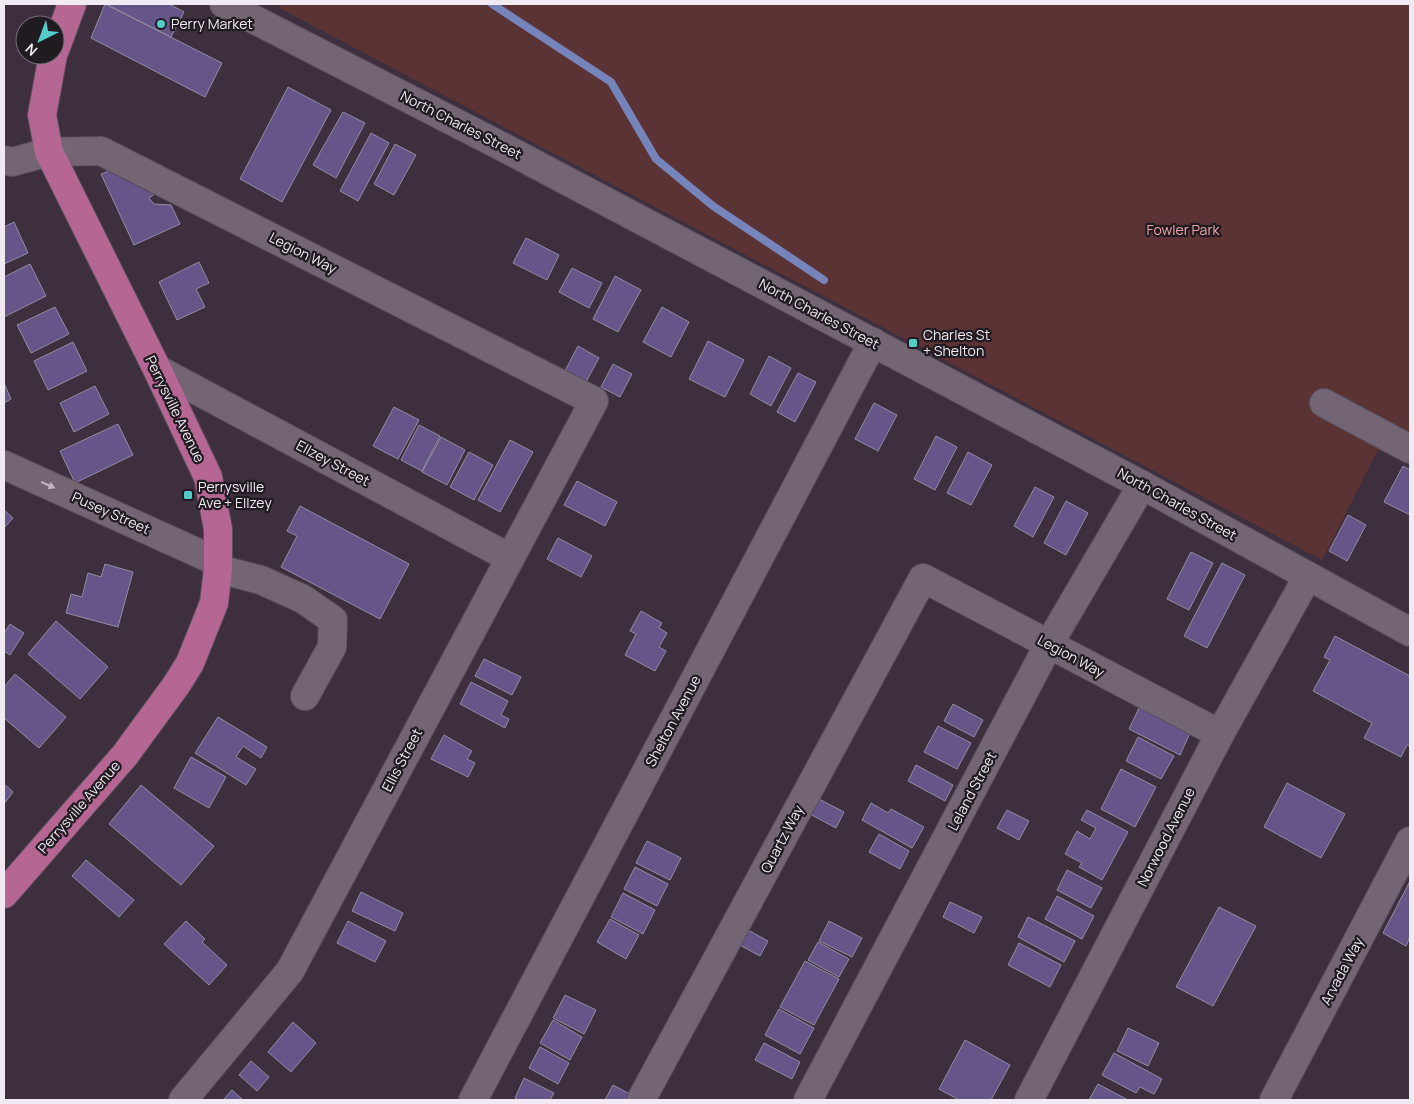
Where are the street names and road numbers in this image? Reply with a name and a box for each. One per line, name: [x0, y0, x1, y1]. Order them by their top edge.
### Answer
street label: North Charles Street: [397, 86, 525, 164]
street label: Legion Way: [266, 227, 341, 278]
street label: North Charles Street: [756, 274, 883, 353]
street label: Perrysville Avenue: [141, 352, 210, 465]
street label: Ellzey Street: [293, 435, 374, 490]
street label: North Charles Street: [1114, 463, 1241, 544]
street label: Pusey Street: [69, 487, 154, 538]
street label: Legion Way: [1034, 630, 1109, 681]
street label: Shelton Avenue: [640, 672, 705, 770]
street label: Ellis Street: [377, 724, 426, 795]
street label: Leland Street: [943, 748, 1001, 834]
street label: Perrysville Avenue: [33, 756, 124, 857]
street label: Norwood Avenue: [1132, 784, 1199, 890]
street label: Quartz Way: [756, 801, 808, 876]
street label: Arvada Way: [1316, 933, 1368, 1008]

